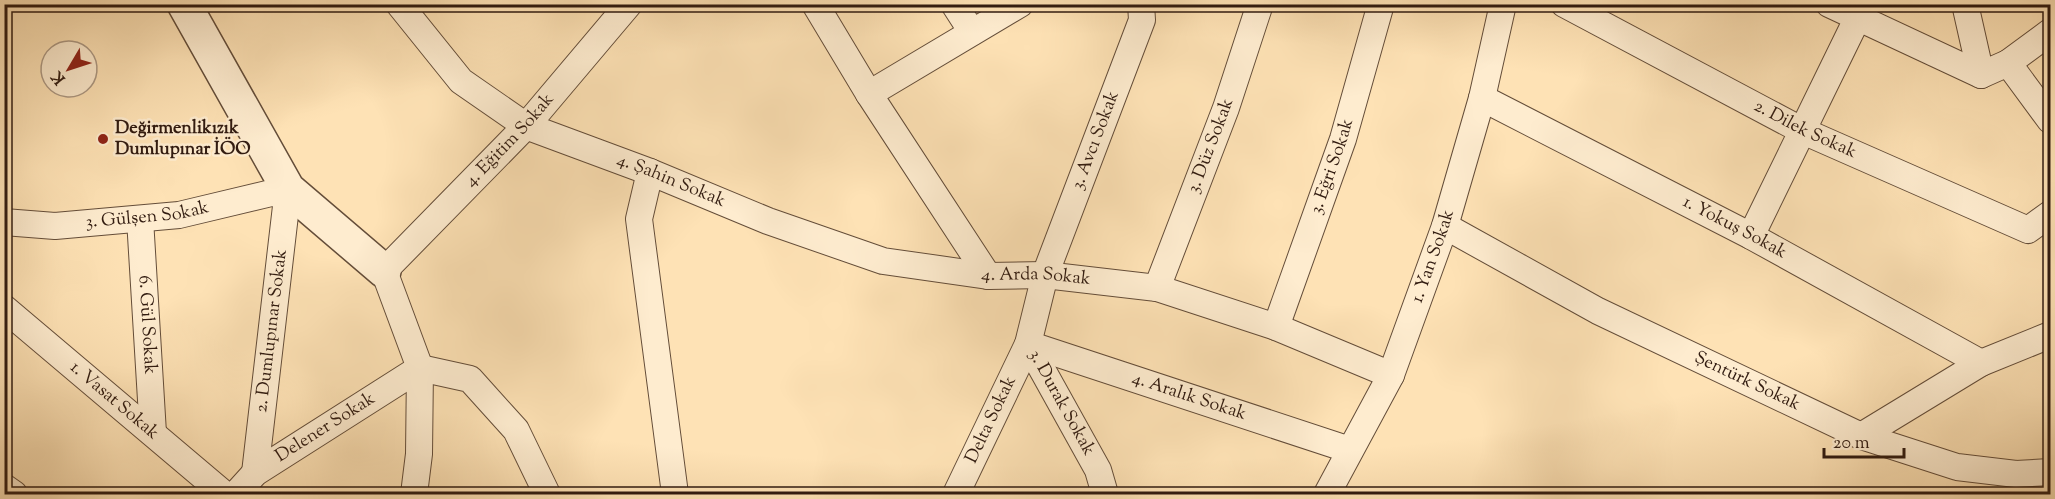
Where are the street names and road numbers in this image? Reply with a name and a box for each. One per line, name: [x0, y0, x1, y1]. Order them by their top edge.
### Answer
street label: 3. Avcı Sokak: [1066, 87, 1127, 194]
street label: 4. Eğitim Sokak: [459, 88, 561, 194]
street label: 2. Dilek Sokak: [1749, 94, 1861, 166]
street label: 3. Düz Sokak: [1181, 95, 1241, 197]
street label: 3. Eğri Sokak: [1304, 116, 1361, 218]
street label: 4. Şahin Sokak: [613, 148, 729, 215]
street label: 1. Yokuş Sokak: [1678, 190, 1792, 266]
street label: 3. Gülşen Sokak: [84, 195, 212, 236]
street label: 1. Yan Sokak: [1405, 207, 1462, 307]
street label: 2. Dumlupınar Sokak: [249, 248, 295, 414]
street label: 4. Arda Sokak: [980, 262, 1092, 293]
street label: 6. Gül Sokak: [130, 274, 162, 375]
street label: 3. Durak Sokak: [1021, 345, 1101, 461]
street label: Şentürk Sokak: [1690, 345, 1805, 418]
street label: 1. Vasat Sokak: [64, 356, 164, 447]
street label: 4. Aralık Sokak: [1129, 366, 1250, 428]
street label: Delta Sokak: [959, 372, 1024, 468]
street label: Delener Sokak: [271, 386, 381, 470]

